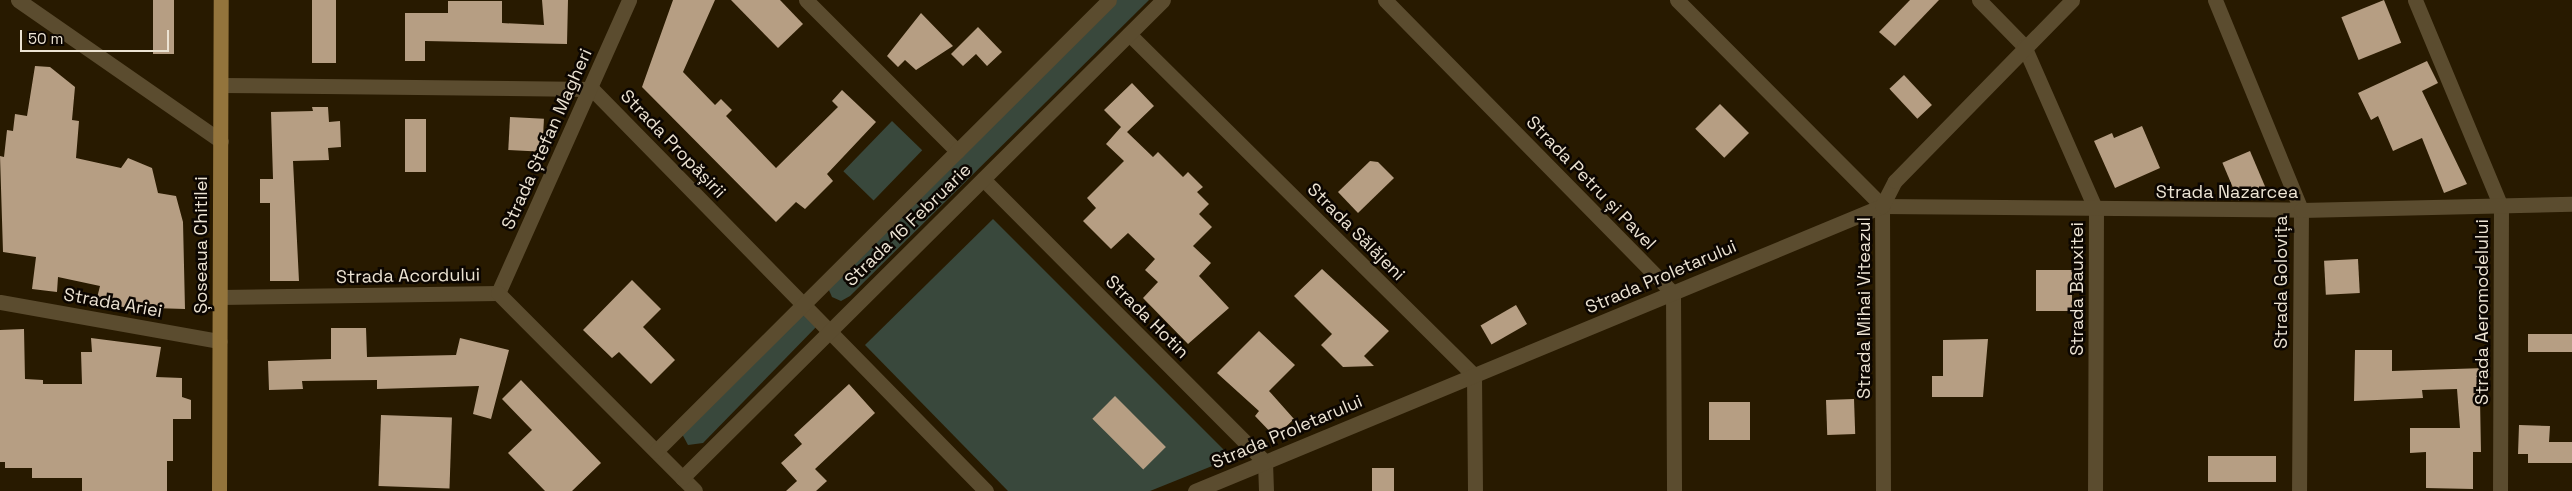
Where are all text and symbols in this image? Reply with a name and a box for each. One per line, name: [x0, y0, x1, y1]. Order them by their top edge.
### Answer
scale bar: [22, 20, 171, 52]
text: 50 m: [28, 29, 63, 48]
street label: Strada Ștefan Magheri: [497, 45, 597, 233]
street label: Strada Propășirii: [616, 85, 730, 203]
street label: Strada Petru și Pavel: [1522, 112, 1660, 254]
street label: Strada 16 Februarie: [840, 159, 976, 291]
street label: Șoseaua Chitilei: [190, 176, 212, 314]
street label: Strada Sălăjeni: [1303, 179, 1409, 285]
street label: Strada Nazarcea: [2156, 181, 2298, 203]
street label: Strada Golovița: [2270, 215, 2292, 349]
street label: Strada Mihai Viteazul: [1853, 217, 1875, 399]
street label: Strada Aeromodelului: [2471, 219, 2493, 405]
street label: Strada Bauxitei: [2066, 222, 2088, 356]
street label: Strada Proletarului: [1582, 235, 1740, 319]
street label: Strada Acordului: [336, 264, 480, 288]
street label: Strada Hotin: [1101, 271, 1193, 363]
street label: Strada Ariei: [62, 284, 164, 322]
street label: Strada Proletarului: [1208, 390, 1366, 474]

